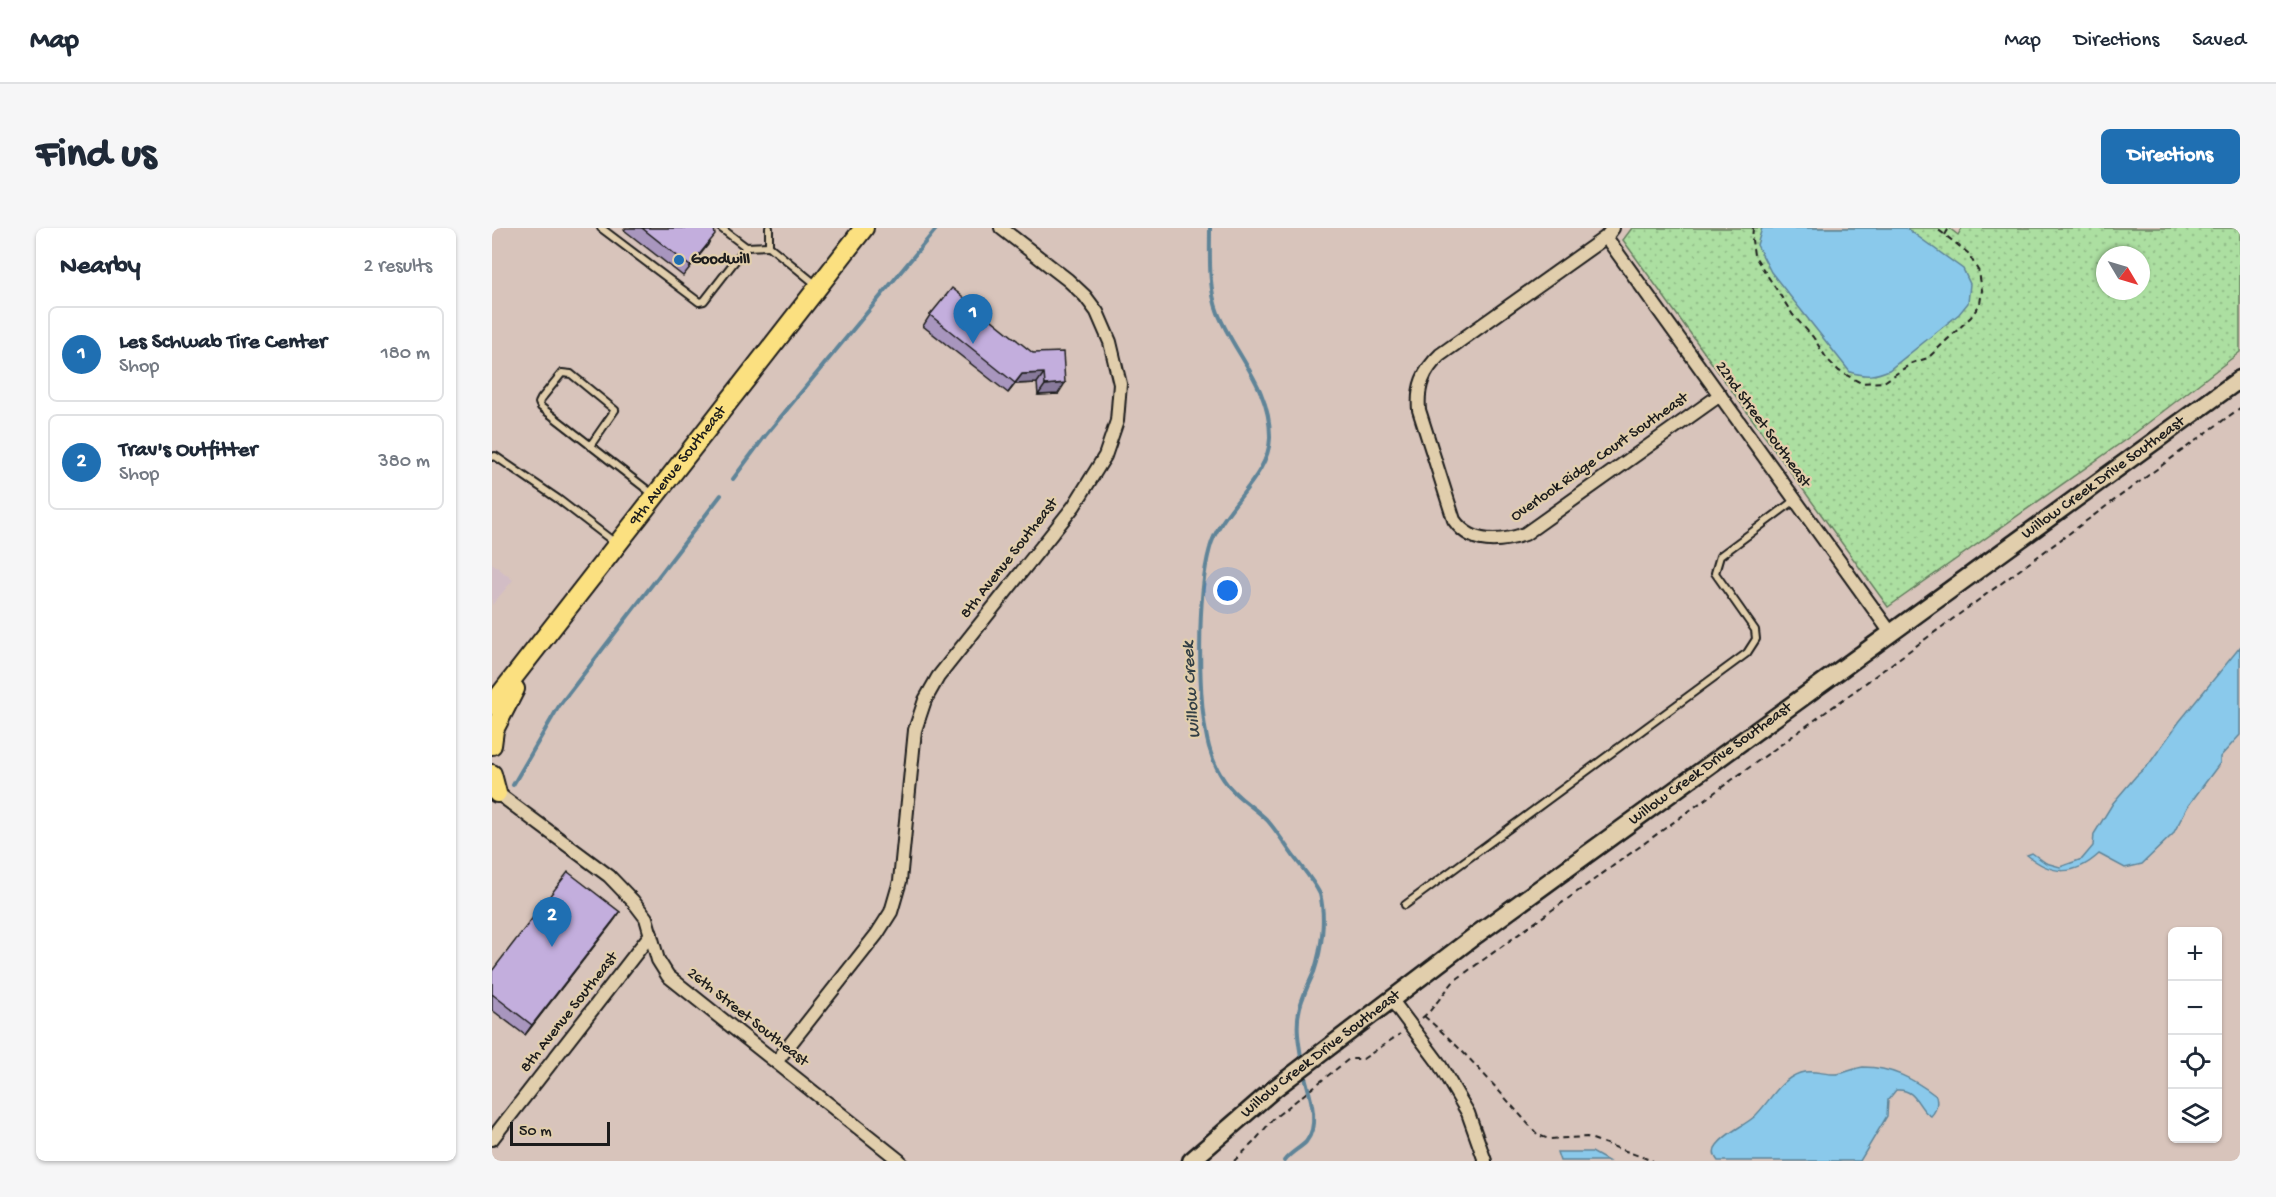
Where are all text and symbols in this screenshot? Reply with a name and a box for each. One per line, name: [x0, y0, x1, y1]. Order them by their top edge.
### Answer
text: Map: [30, 25, 79, 58]
text: Map: [2004, 29, 2041, 54]
text: Directions: [2074, 29, 2159, 54]
text: Saved: [2192, 29, 2246, 54]
button: Directions: [2101, 129, 2240, 184]
text: Find us: [36, 132, 156, 181]
north arrow: [2096, 246, 2150, 300]
place label: Goodwill: [691, 251, 750, 270]
text: Nearby: [60, 252, 141, 283]
marker: Goodwill: [672, 253, 686, 267]
text: 2 results: [363, 256, 432, 279]
pin: 1: [954, 294, 992, 344]
text: Les Schwab Tire Center: [119, 330, 327, 356]
text: 1: [77, 343, 86, 366]
text: 180 m: [381, 343, 430, 366]
text: Shop: [119, 356, 159, 379]
street label: 22nd Street Southeast: [1710, 358, 1815, 493]
street label: Overlook Ridge Court Southeast: [1508, 388, 1694, 527]
street label: 9th Avenue Southeast: [625, 401, 732, 531]
street label: Willow Creek Drive Southeast: [2018, 412, 2190, 544]
text: Trav's Outfitter: [119, 438, 257, 464]
text: 2: [77, 451, 86, 474]
text: 380 m: [378, 451, 430, 474]
text: Shop: [119, 464, 159, 487]
street label: 8th Avenue Southeast: [957, 494, 1064, 623]
your location: [1213, 576, 1242, 605]
water label: Willow Creek: [1178, 639, 1206, 739]
street label: Willow Creek Drive Southeast: [1625, 698, 1797, 830]
pin: 2: [532, 898, 572, 947]
map controls: [2168, 927, 2222, 1143]
button: +: [2168, 927, 2222, 981]
street label: 8th Avenue Southeast: [517, 948, 624, 1077]
street label: 26th Street Southeast: [682, 965, 813, 1072]
button: −: [2168, 981, 2222, 1035]
street label: Willow Creek Drive Southeast: [1237, 986, 1406, 1123]
button: locate: [2168, 1035, 2222, 1089]
button: layers: [2168, 1089, 2222, 1143]
scale bar: [510, 1119, 610, 1146]
text: 50 m: [519, 1123, 552, 1142]

